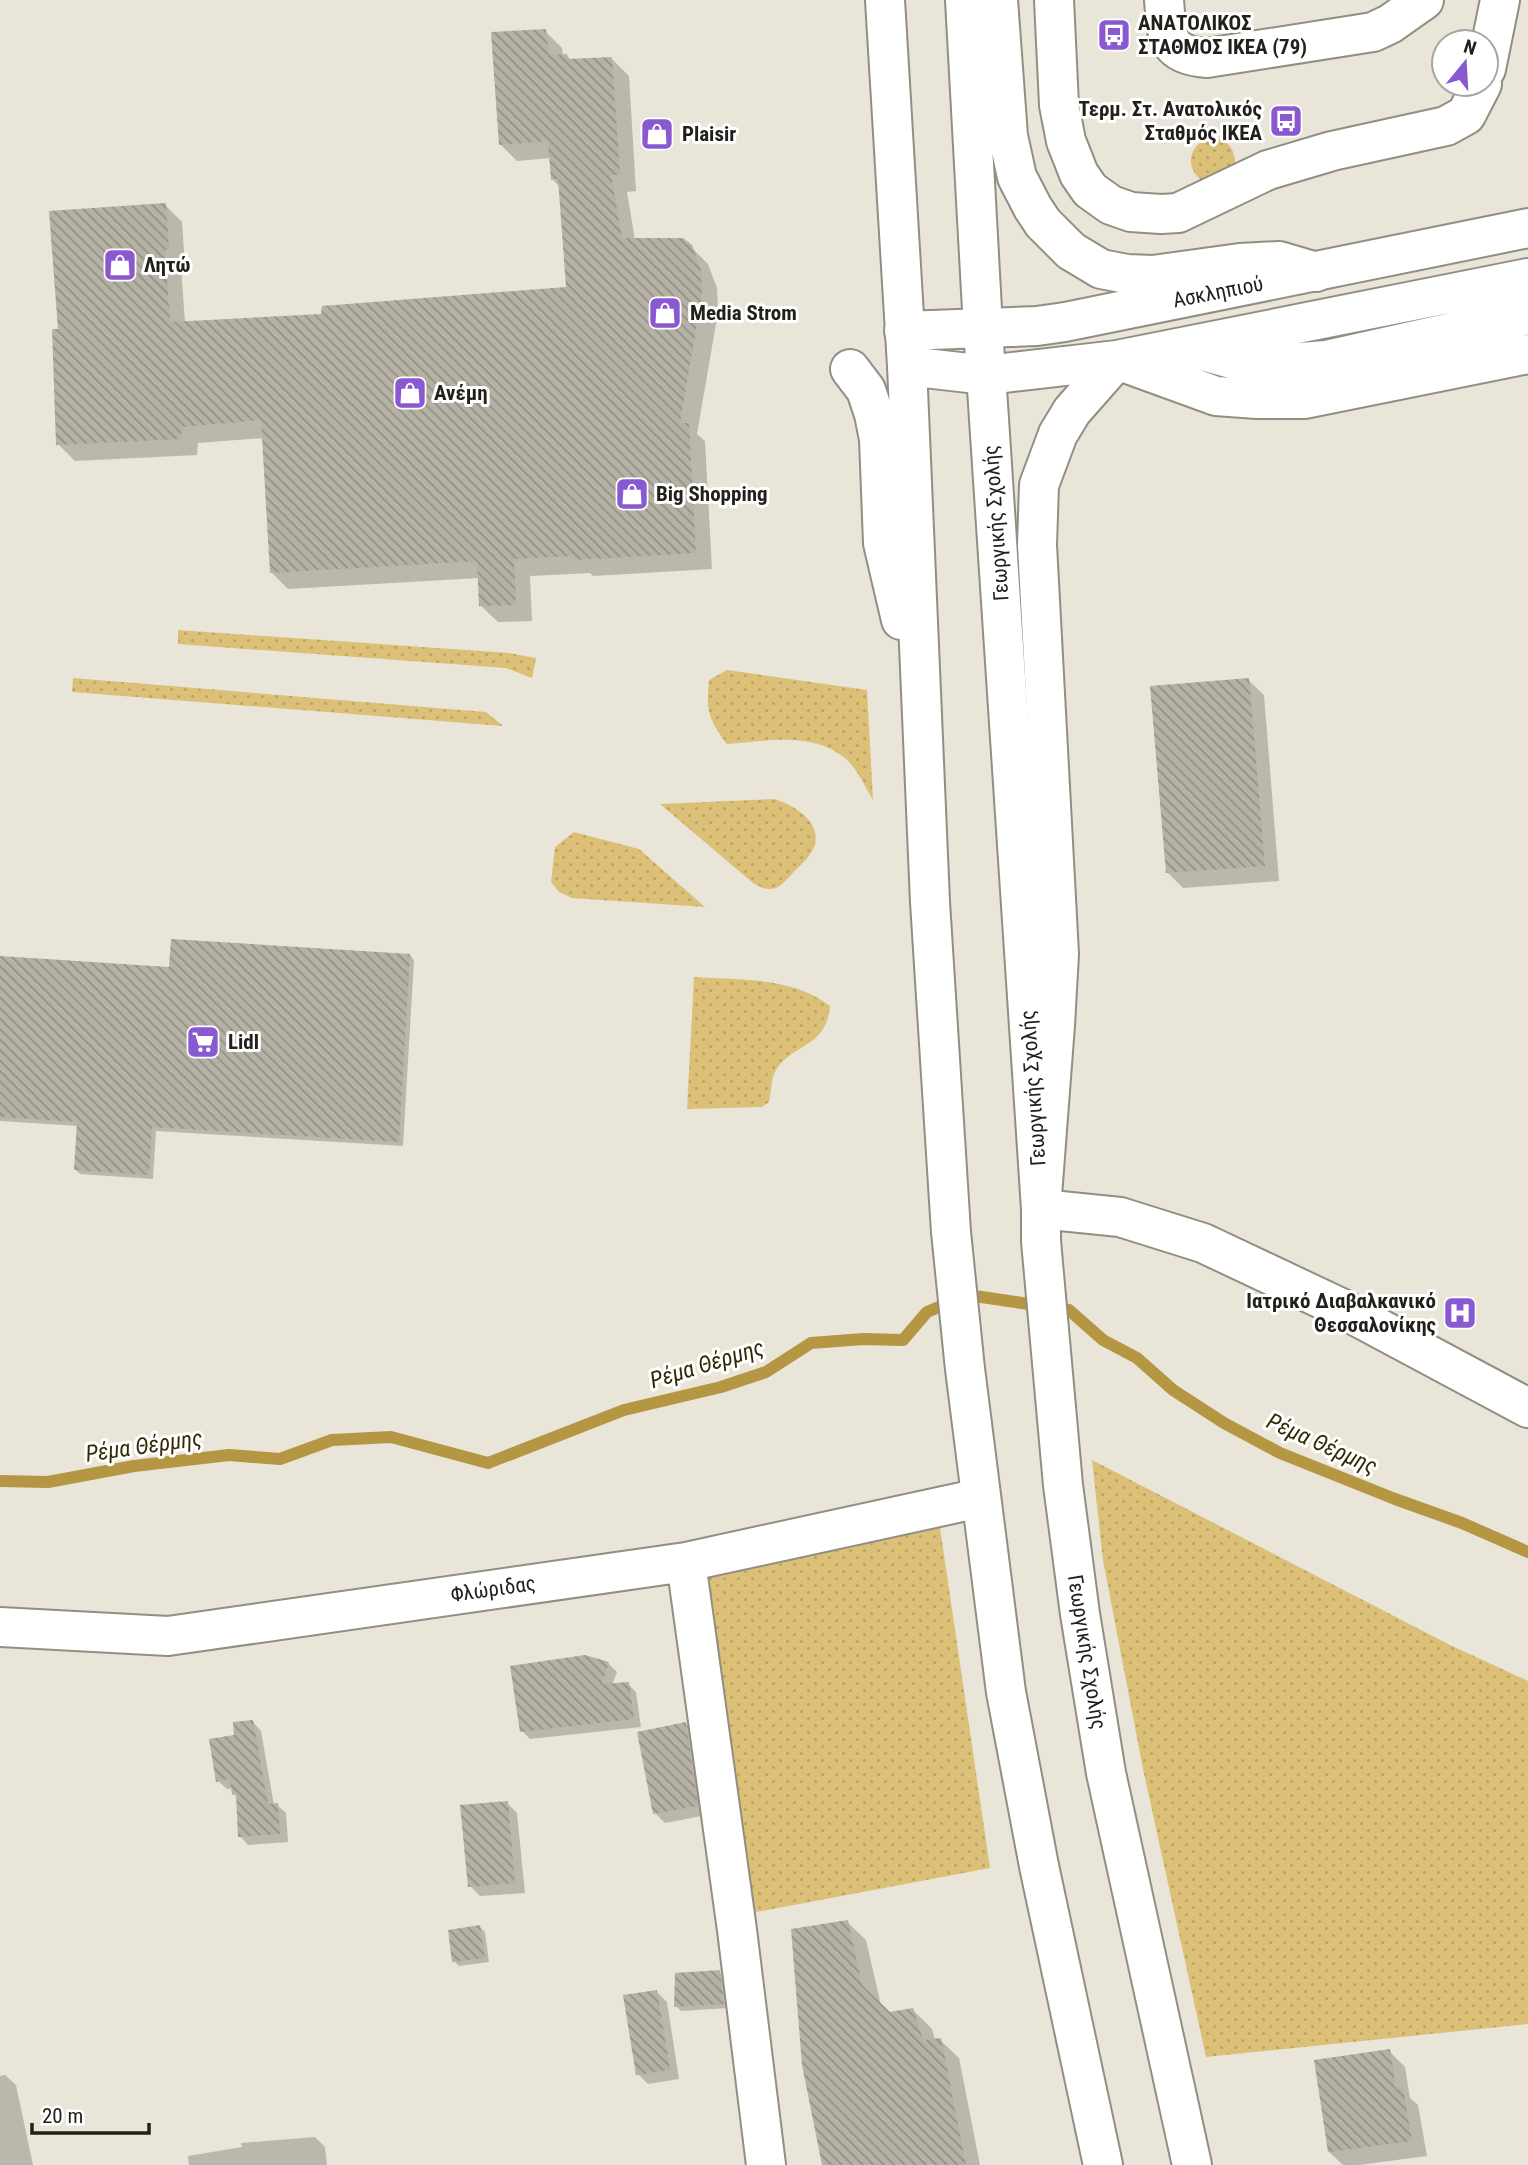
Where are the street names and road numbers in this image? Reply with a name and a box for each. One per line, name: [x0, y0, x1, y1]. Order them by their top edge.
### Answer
street label: Ασκληπιού: [1171, 271, 1265, 313]
street label: Γεωργικής Σχολής: [979, 444, 1013, 602]
street label: Γεωργικής Σχολής: [1016, 1009, 1050, 1167]
street label: Φλώριδας: [449, 1571, 537, 1607]
street label: Γεωργικής Σχολής: [1063, 1573, 1111, 1731]

